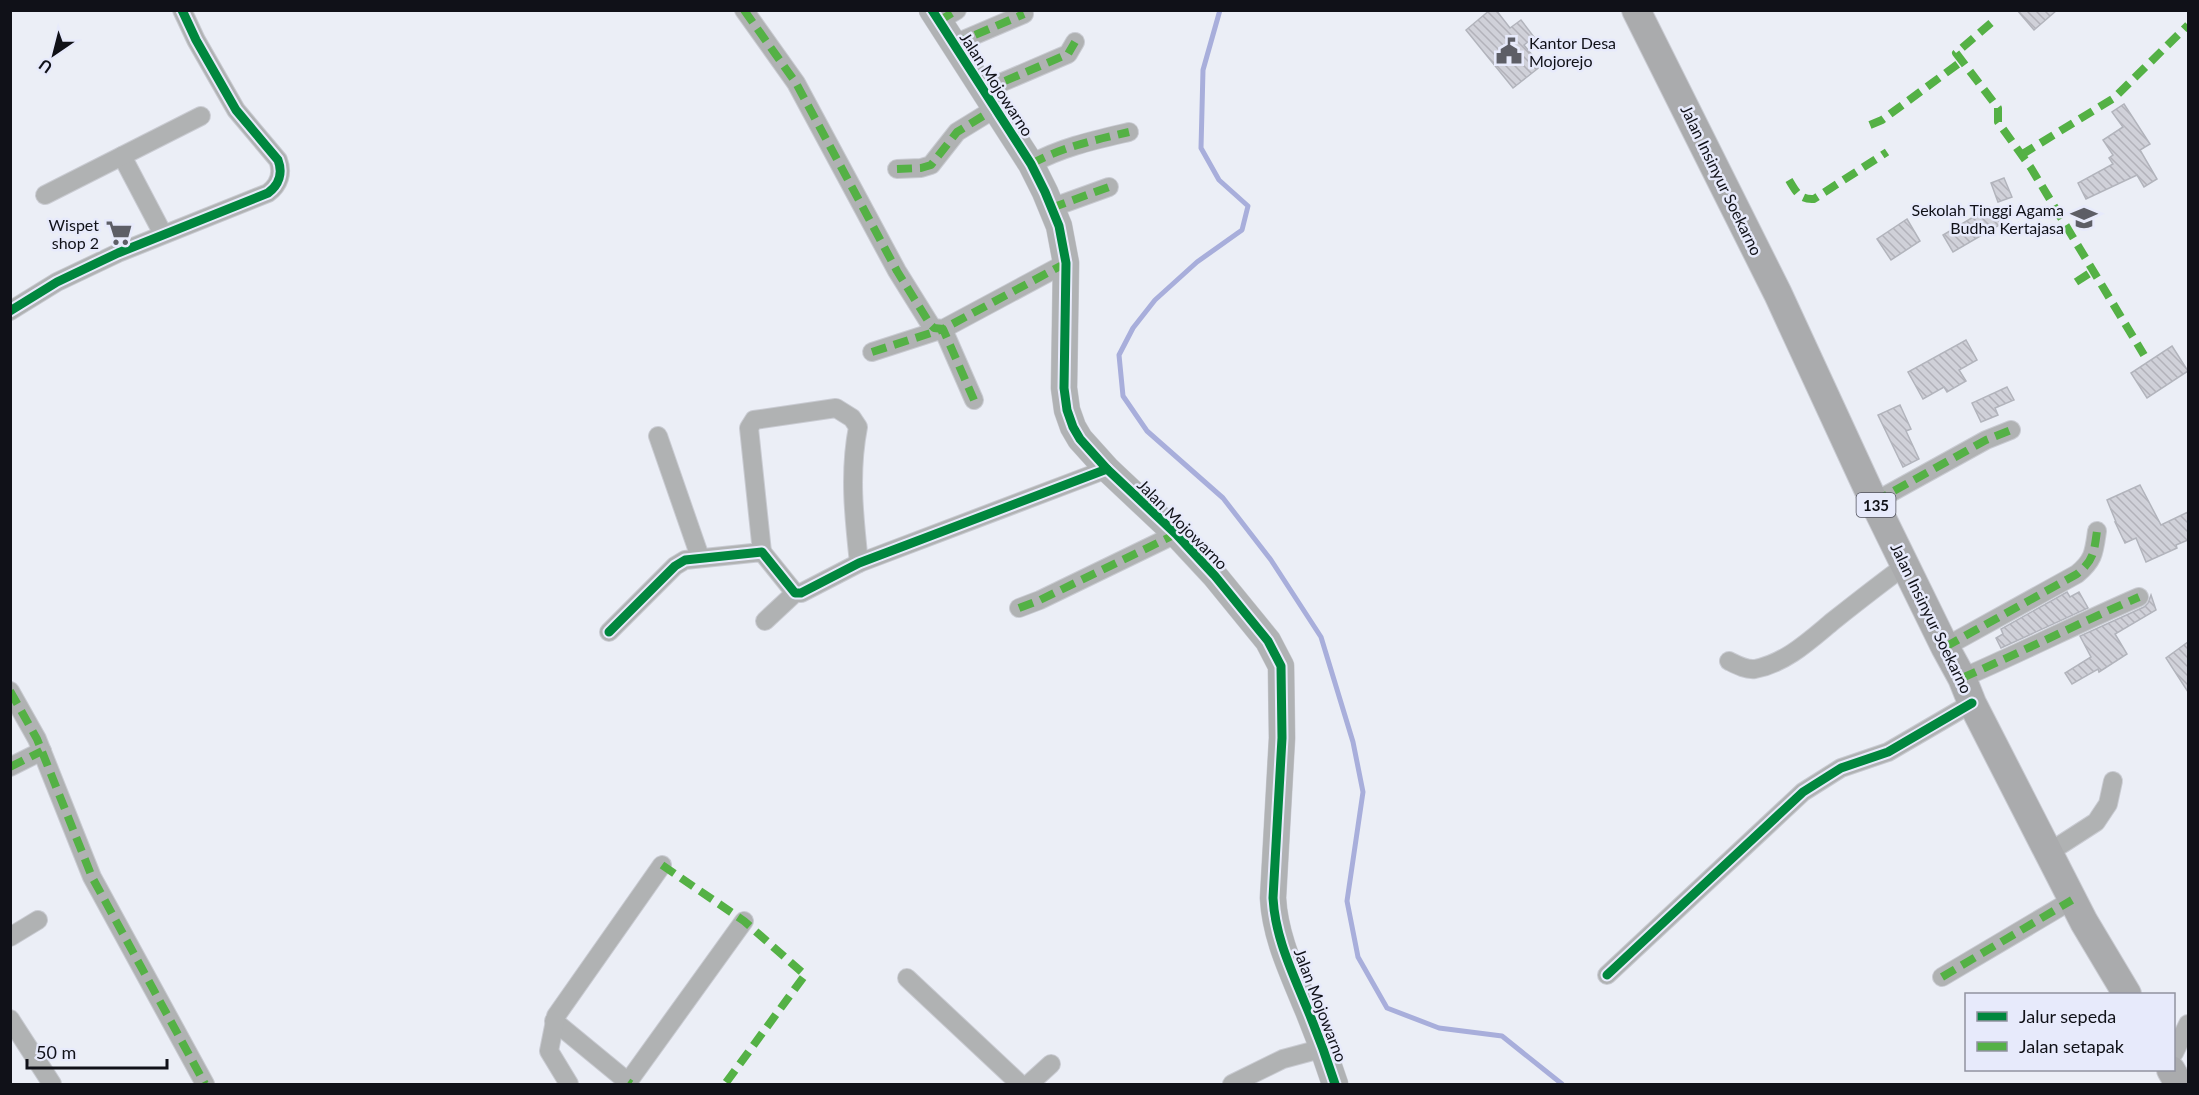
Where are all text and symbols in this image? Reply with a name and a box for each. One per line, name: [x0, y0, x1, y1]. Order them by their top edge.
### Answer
north arrow: [24, 24, 84, 84]
street label: Jalan Mojowarno: [956, 29, 1038, 139]
place label: Kantor Desa Mojorejo: [1529, 33, 1616, 70]
public building icon: Kantor Desa Mojorejo: [1494, 36, 1524, 66]
text: U: [35, 56, 55, 78]
street label: Jalan Insinyur Soekarno: [1677, 102, 1767, 258]
place label: Sekolah Tinggi Agama Budha Kertajasa: [1912, 200, 2064, 237]
school or university icon: Sekolah Tinggi Agama Budha Kertajasa: [2069, 203, 2099, 233]
place label: Wispet shop 2: [49, 215, 99, 252]
supermarket icon: Wispet shop 2: [104, 218, 134, 248]
street label: Jalan Mojowarno: [1134, 475, 1232, 573]
road number: 135: [1856, 493, 1896, 517]
street label: Jalan Insinyur Soekarno: [1887, 540, 1977, 696]
street label: Jalan Mojowarno: [1291, 946, 1351, 1064]
legend: [1965, 993, 2175, 1071]
text: Jalur sepeda: [2019, 1005, 2116, 1027]
scale bar: [27, 1032, 166, 1070]
text: Jalan setapak: [2019, 1035, 2125, 1057]
text: 50 m: [36, 1041, 76, 1063]

